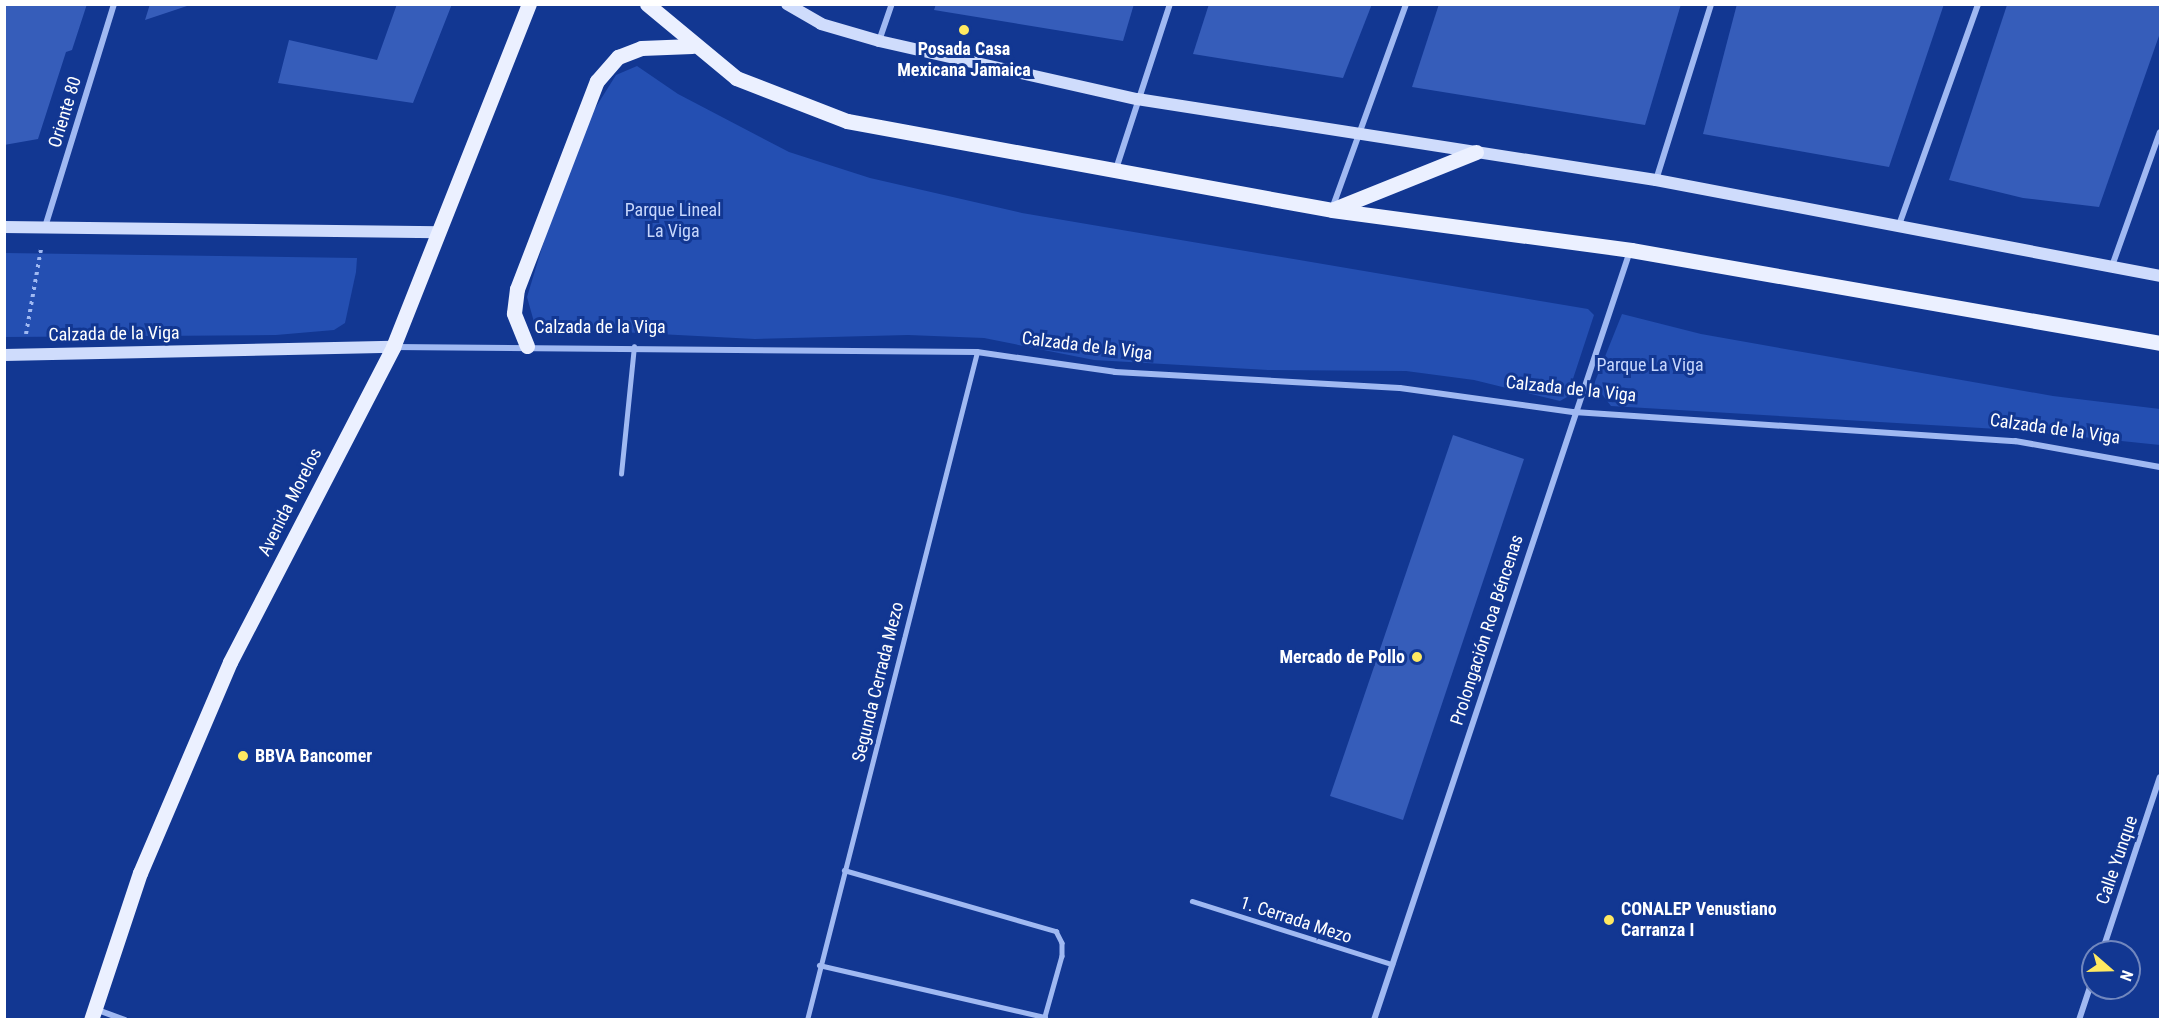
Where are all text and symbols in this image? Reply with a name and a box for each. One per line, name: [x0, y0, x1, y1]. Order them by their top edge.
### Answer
marker: Posada Casa Mexicana Jamaica: [957, 23, 971, 37]
place label: Posada Casa Mexicana Jamaica: [897, 39, 1031, 82]
street label: Oriente 80: [44, 74, 86, 150]
park label: Parque Lineal La Viga: [625, 200, 721, 242]
street label: Calzada de la Viga: [534, 316, 666, 338]
street label: Calzada de la Viga: [48, 322, 180, 346]
street label: Calzada de la Viga: [1021, 327, 1153, 365]
park label: Parque La Viga: [1596, 354, 1704, 376]
street label: Calzada de la Viga: [1505, 371, 1637, 407]
street label: Calzada de la Viga: [1989, 409, 2121, 449]
street label: Avenida Morelos: [254, 444, 326, 560]
street label: Prolongación Roa Béncenas: [1446, 532, 1528, 728]
street label: Segunda Cerrada Mezo: [848, 600, 908, 764]
place label: Mercado de Pollo: [1279, 646, 1405, 668]
marker: Mercado de Pollo: [1410, 650, 1424, 664]
place label: BBVA Bancomer: [255, 745, 372, 767]
marker: BBVA Bancomer: [236, 749, 250, 763]
street label: Calle Yunque: [2092, 813, 2142, 907]
street label: 1. Cerrada Mezo: [1237, 892, 1355, 948]
place label: CONALEP Venustiano Carranza I: [1621, 899, 1777, 942]
marker: CONALEP Venustiano Carranza I: [1602, 913, 1616, 927]
north arrow: [2081, 940, 2141, 1000]
text: N: [2116, 968, 2137, 983]

